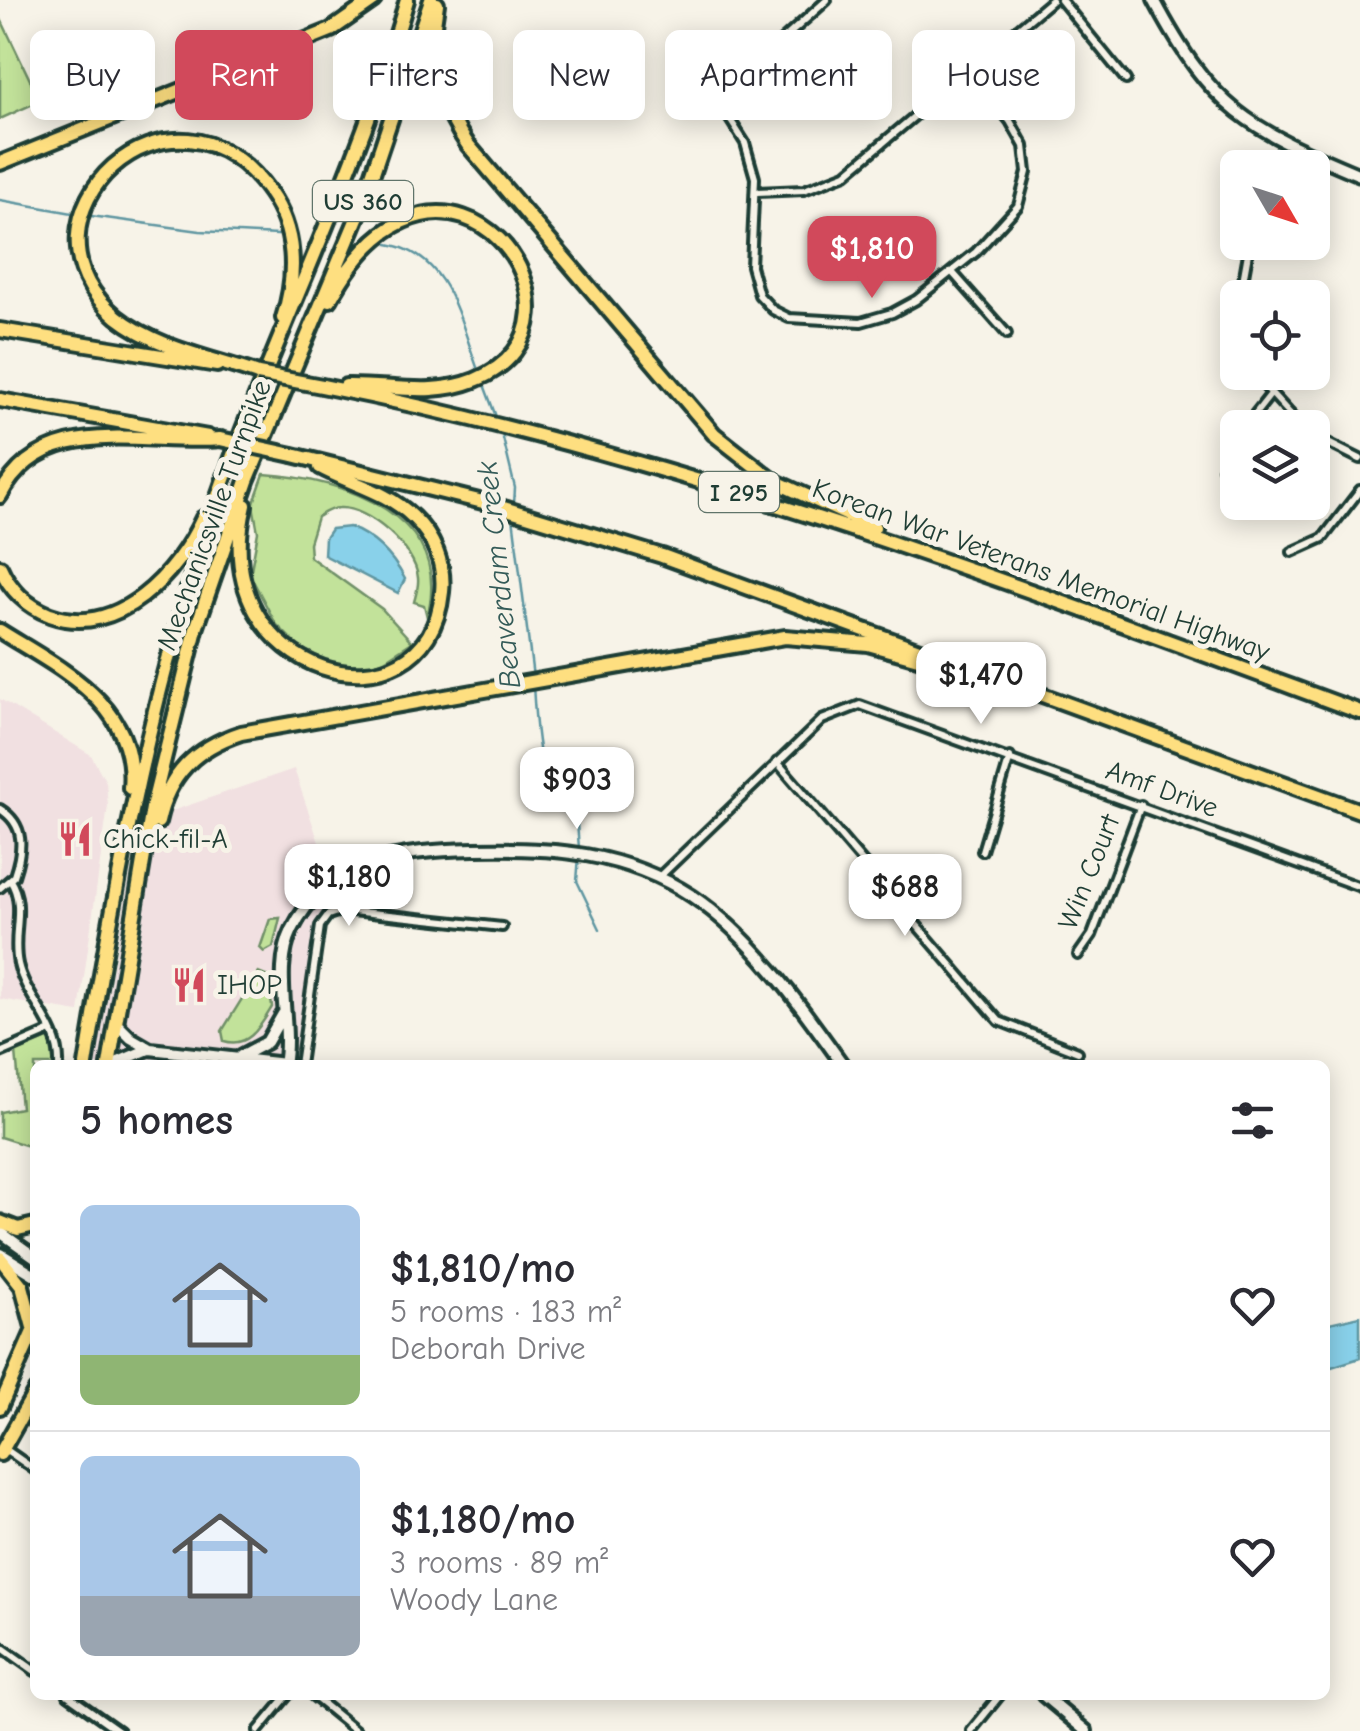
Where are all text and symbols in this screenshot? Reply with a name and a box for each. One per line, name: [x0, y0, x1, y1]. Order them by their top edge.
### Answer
chip: Buy: [30, 30, 155, 120]
chip: Rent: [175, 30, 313, 120]
chip: Filters: [333, 30, 493, 120]
chip: New: [513, 30, 645, 120]
chip: Apartment: [665, 30, 892, 120]
chip: House: [912, 30, 1075, 120]
north arrow: [1220, 150, 1330, 260]
map controls: [1220, 150, 1330, 520]
road number: US 360: [313, 181, 413, 221]
pin: $1,810: [791, 216, 953, 301]
text: $1,810: [829, 230, 915, 267]
button: locate: [1220, 280, 1330, 390]
street label: Mechanicsville Turnpike: [150, 376, 278, 654]
button: layers: [1220, 410, 1330, 520]
water label: Beaverdam Creek: [470, 459, 528, 690]
road number: I 295: [699, 472, 779, 512]
street label: Korean War Veterans Memorial Highway: [808, 472, 1274, 668]
pin: $1,470: [900, 642, 1062, 727]
text: $1,470: [938, 656, 1024, 693]
pin: $903: [518, 747, 636, 832]
street label: Amf Drive: [1102, 754, 1222, 824]
text: $903: [542, 761, 612, 798]
street label: Win Court: [1052, 809, 1127, 934]
restaurant icon: Chick-fil-A: [56, 820, 94, 858]
place label: Chick-fil-A: [103, 823, 228, 855]
pin: $1,180: [268, 844, 430, 929]
pin: $688: [846, 854, 964, 939]
text: $1,180: [306, 858, 392, 895]
text: $688: [871, 868, 939, 905]
restaurant icon: IHOP: [170, 966, 208, 1004]
place label: IHOP: [217, 969, 282, 1001]
icon: filters: [1225, 1093, 1280, 1148]
text: 5 homes: [80, 1096, 233, 1145]
text: $1,810/mo: [390, 1244, 575, 1293]
icon: home: [160, 1245, 280, 1365]
icon: heart: [1225, 1278, 1280, 1333]
text: 5 rooms · 183 m²: [390, 1293, 621, 1330]
text: Deborah Drive: [390, 1330, 586, 1367]
text: $1,180/mo: [390, 1495, 575, 1544]
icon: home: [160, 1496, 280, 1616]
icon: heart: [1225, 1529, 1280, 1584]
text: 3 rooms · 89 m²: [390, 1544, 608, 1581]
text: Woody Lane: [390, 1581, 558, 1618]

